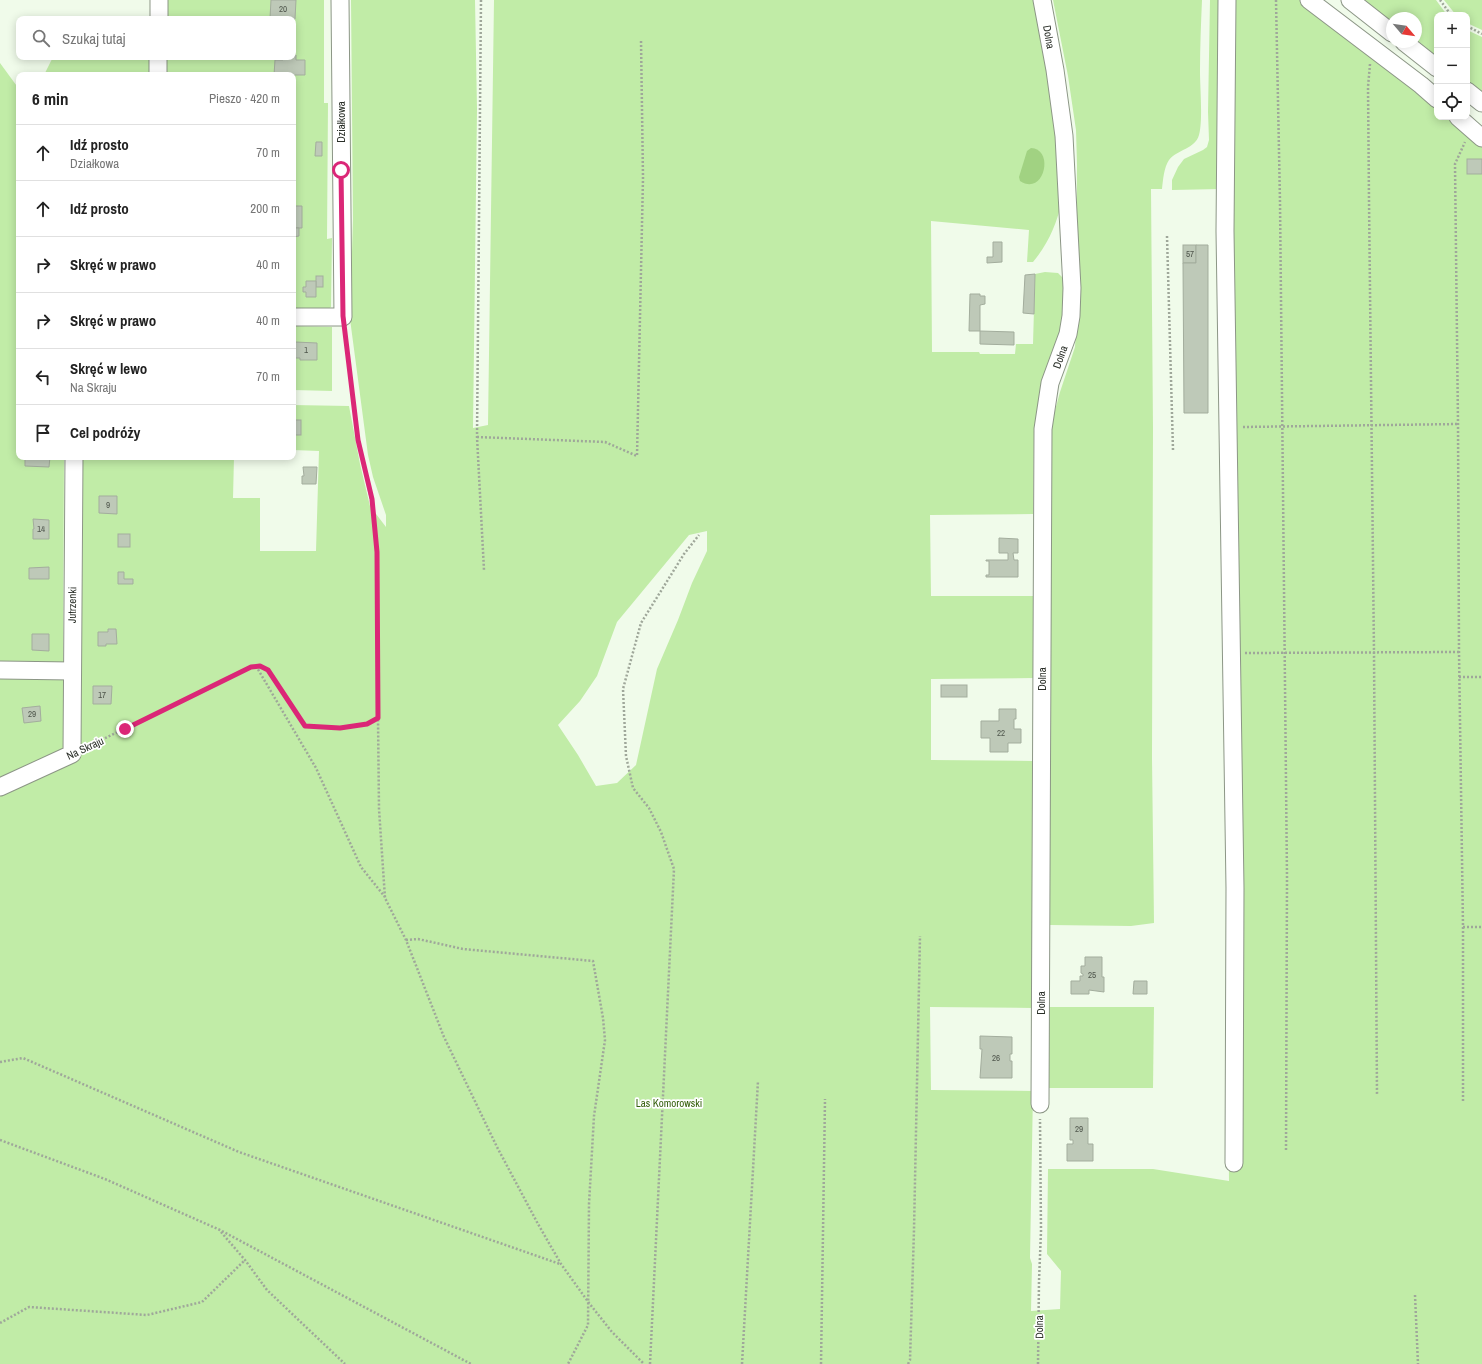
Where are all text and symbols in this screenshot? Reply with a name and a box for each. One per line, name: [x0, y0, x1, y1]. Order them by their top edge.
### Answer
house number: 20: [279, 3, 287, 15]
north arrow: [1386, 12, 1422, 48]
map controls: [1434, 12, 1470, 120]
button: +: [1434, 12, 1470, 48]
search box: [16, 16, 296, 60]
street label: Dolna: [1040, 24, 1058, 50]
icon: search: [30, 27, 52, 49]
text: Szukaj tutaj: [62, 28, 126, 49]
button: −: [1434, 48, 1470, 84]
button: locate: [1434, 84, 1470, 120]
text: 6 min: [32, 87, 68, 110]
text: Pieszo · 420 m: [209, 90, 280, 107]
street label: Działkowa: [334, 101, 348, 143]
text: Idź prosto: [70, 134, 129, 155]
icon: ahead: [32, 142, 54, 164]
text: 70 m: [256, 144, 280, 161]
text: Działkowa: [70, 155, 119, 172]
route start: [332, 161, 350, 179]
icon: ahead: [32, 198, 54, 220]
text: Idź prosto: [70, 198, 129, 219]
text: 200 m: [250, 200, 280, 217]
house number: 57: [1186, 248, 1194, 260]
icon: right: [32, 254, 54, 276]
text: Skręć w prawo: [70, 254, 156, 275]
text: 40 m: [256, 256, 280, 273]
icon: right: [32, 310, 54, 332]
text: Skręć w prawo: [70, 310, 156, 331]
text: 40 m: [256, 312, 280, 329]
house number: 1: [304, 344, 308, 356]
street label: Dolna: [1049, 344, 1071, 370]
text: Skręć w lewo: [70, 358, 147, 379]
icon: left: [32, 366, 54, 388]
text: 70 m: [256, 368, 280, 385]
text: Na Skraju: [70, 379, 117, 396]
icon: arrive: [32, 422, 54, 444]
text: Cel podróży: [70, 422, 140, 443]
house number: 9: [106, 499, 110, 511]
house number: 14: [37, 523, 45, 535]
street label: Jutrzenki: [65, 587, 79, 623]
street label: Dolna: [1035, 667, 1049, 691]
house number: 17: [98, 689, 106, 701]
house number: 29: [28, 708, 36, 720]
route end: [116, 720, 134, 738]
house number: 22: [997, 727, 1005, 739]
street label: Na Skraju: [64, 733, 106, 763]
house number: 25: [1088, 969, 1096, 981]
street label: Dolna: [1034, 991, 1048, 1015]
house number: 26: [992, 1052, 1000, 1064]
park label: Las Komorowski: [636, 1096, 702, 1110]
house number: 29: [1075, 1123, 1083, 1135]
street label: Dolna: [1032, 1315, 1046, 1339]

